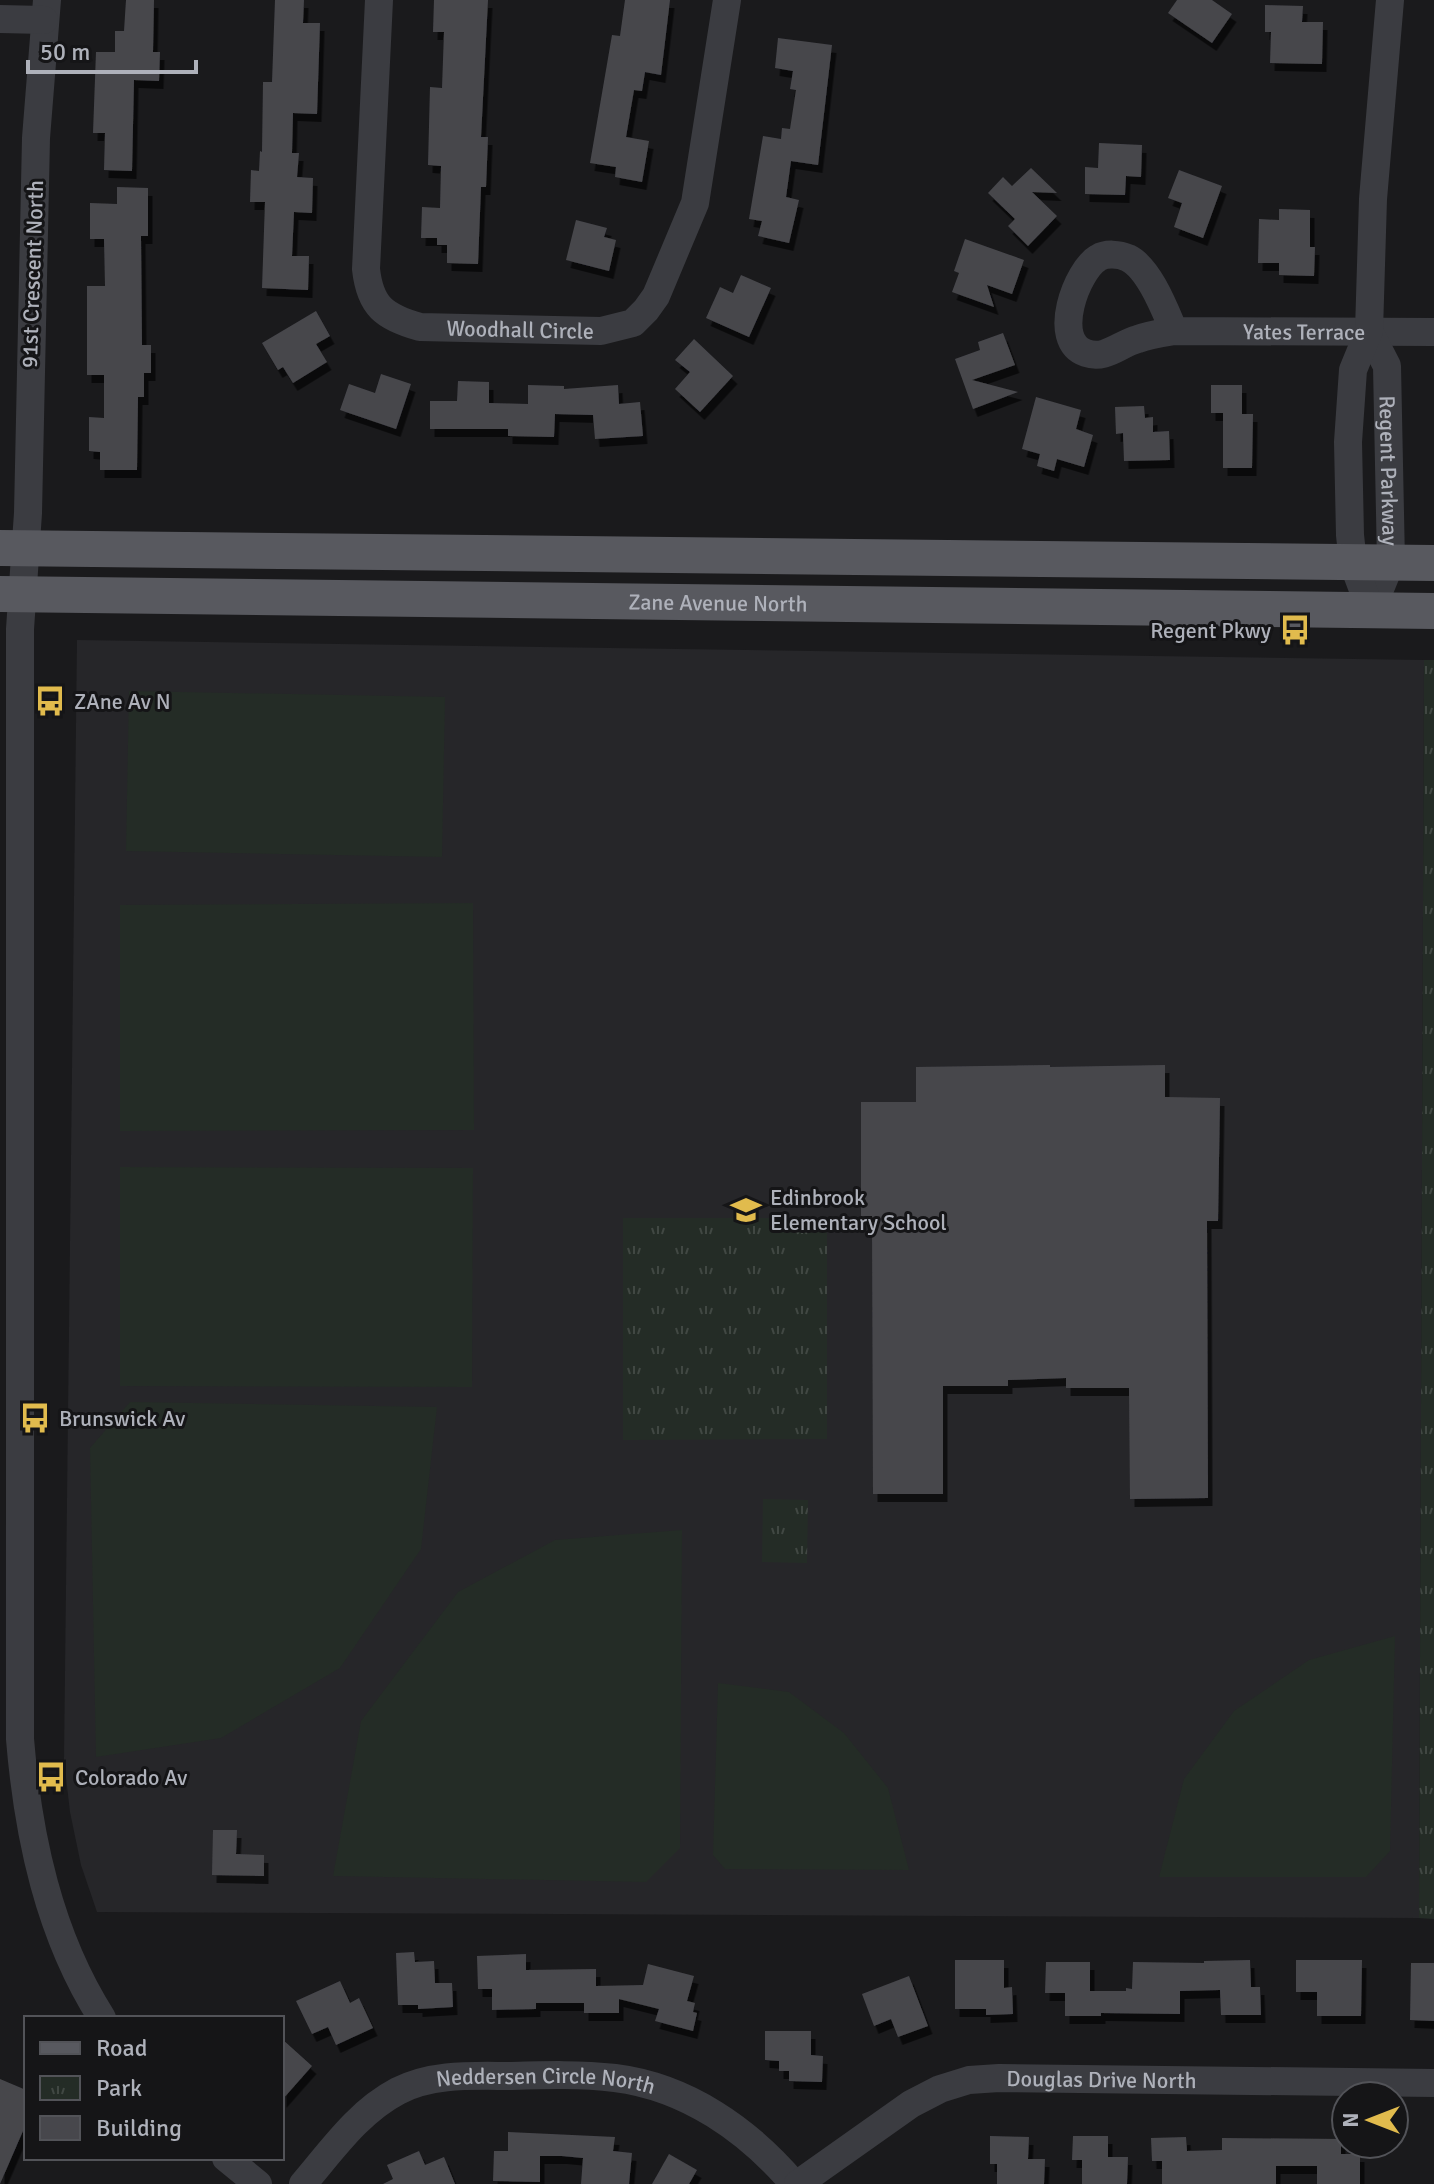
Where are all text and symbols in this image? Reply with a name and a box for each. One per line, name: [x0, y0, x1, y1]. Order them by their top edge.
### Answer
scale bar: [28, 24, 196, 74]
text: 50 m: [40, 37, 90, 67]
street label: 91st Crescent North: [16, 180, 49, 368]
street label: Woodhall Circle: [446, 315, 594, 345]
street label: Yates Terrace: [1243, 318, 1365, 346]
street label: Regent Parkway: [1374, 395, 1404, 547]
street label: Zane Avenue North: [628, 588, 808, 618]
bus stop icon: Regent Pkwy: [1278, 613, 1312, 647]
place label: Regent Pkwy: [1150, 617, 1272, 644]
bus stop icon: ZAne Av N: [33, 684, 67, 718]
place label: ZAne Av N: [74, 688, 171, 715]
place label: Edinbrook Elementary School: [770, 1184, 947, 1236]
school or university icon: Edinbrook Elementary School: [729, 1193, 763, 1227]
bus stop icon: Brunswick Av: [18, 1401, 52, 1435]
place label: Brunswick Av: [59, 1405, 185, 1432]
bus stop icon: Colorado Av: [34, 1760, 68, 1794]
place label: Colorado Av: [75, 1764, 187, 1791]
legend: [24, 2016, 284, 2160]
text: Road: [96, 2033, 147, 2063]
street label: Neddersen Circle North: [434, 2062, 658, 2100]
street label: Douglas Drive North: [1006, 2065, 1197, 2094]
text: Park: [96, 2073, 142, 2103]
north arrow: [1330, 2080, 1410, 2160]
text: N: [1337, 2112, 1364, 2128]
text: Building: [96, 2113, 182, 2143]

